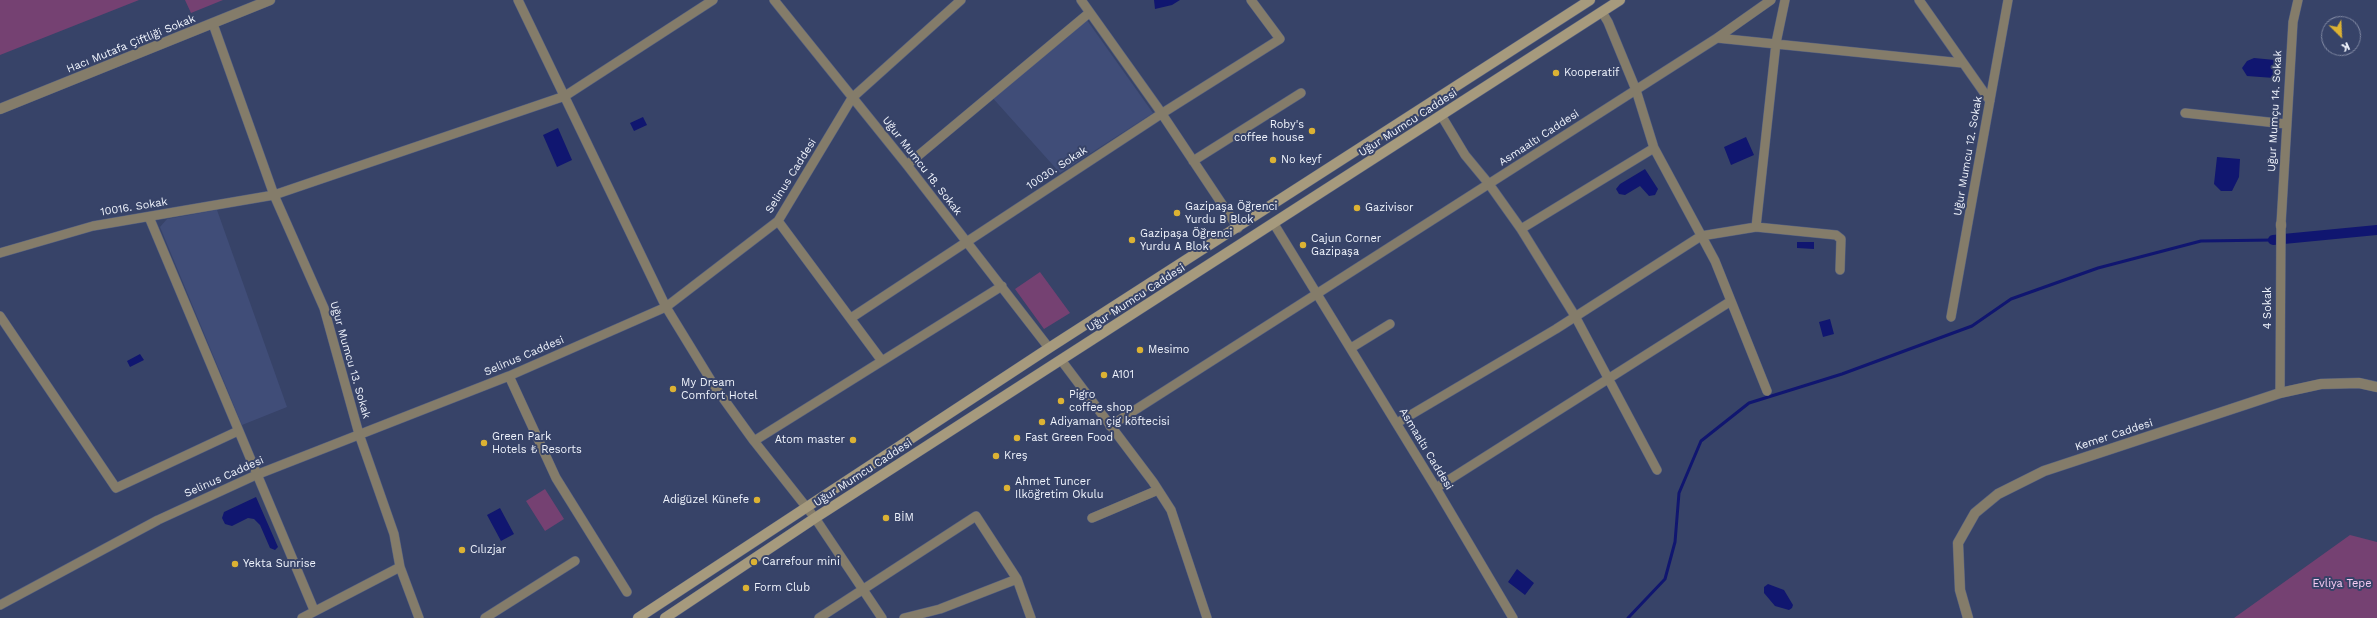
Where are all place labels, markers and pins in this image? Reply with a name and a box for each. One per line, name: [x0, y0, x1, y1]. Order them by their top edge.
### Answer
place label: Kooperatif: [1564, 66, 1619, 80]
marker: Kooperatif: [1551, 68, 1561, 78]
place label: Roby's coffee house: [1234, 118, 1304, 144]
marker: Roby's coffee house: [1307, 126, 1317, 136]
place label: No keyf: [1281, 153, 1321, 167]
marker: No keyf: [1268, 155, 1278, 165]
place label: Gazipaşa Öğrenci Yurdu B Blok: [1185, 200, 1278, 226]
place label: Gazivisor: [1365, 201, 1414, 215]
marker: Gazivisor: [1352, 203, 1362, 213]
marker: Gazipaşa Öğrenci Yurdu B Blok: [1172, 208, 1182, 218]
place label: Gazipaşa Öğrenci Yurdu A Blok: [1140, 227, 1233, 253]
place label: Cajun Corner Gazipaşa: [1311, 232, 1381, 258]
marker: Gazipaşa Öğrenci Yurdu A Blok: [1127, 235, 1137, 245]
marker: Cajun Corner Gazipaşa: [1298, 240, 1308, 250]
place label: Mesimo: [1148, 343, 1189, 357]
marker: Mesimo: [1135, 345, 1145, 355]
place label: A101: [1112, 368, 1134, 382]
marker: A101: [1099, 370, 1109, 380]
place label: My Dream Comfort Hotel: [681, 376, 758, 402]
marker: My Dream Comfort Hotel: [668, 384, 678, 394]
place label: Pigro coffee shop: [1069, 388, 1133, 414]
marker: Pigro coffee shop: [1056, 396, 1066, 406]
place label: Adiyaman çig köftecisi: [1050, 415, 1170, 429]
marker: Adiyaman çig köftecisi: [1037, 417, 1047, 427]
place label: Green Park Hotels ₺ Resorts: [492, 430, 582, 456]
place label: Fast Green Food: [1025, 431, 1113, 445]
place label: Atom master: [775, 433, 845, 447]
marker: Fast Green Food: [1012, 433, 1022, 443]
marker: Atom master: [848, 435, 858, 445]
marker: Green Park Hotels ₺ Resorts: [479, 438, 489, 448]
place label: Kreş: [1004, 449, 1028, 463]
marker: Kreş: [991, 451, 1001, 461]
place label: Ahmet Tuncer Ilköğretim Okulu: [1015, 475, 1104, 501]
marker: Ahmet Tuncer Ilköğretim Okulu: [1002, 483, 1012, 493]
place label: Adigüzel Künefe: [663, 493, 749, 507]
marker: Adigüzel Künefe: [752, 495, 762, 505]
place label: BİM: [894, 511, 914, 525]
marker: BİM: [881, 513, 891, 523]
place label: Cılızjar: [470, 543, 506, 557]
marker: Cılızjar: [457, 545, 467, 555]
place label: Carrefour mini: [762, 555, 840, 569]
place label: Yekta Sunrise: [243, 557, 316, 571]
marker: Carrefour mini: [749, 557, 759, 567]
marker: Yekta Sunrise: [230, 559, 240, 569]
place label: Form Club: [754, 581, 810, 595]
marker: Form Club: [741, 583, 751, 593]

